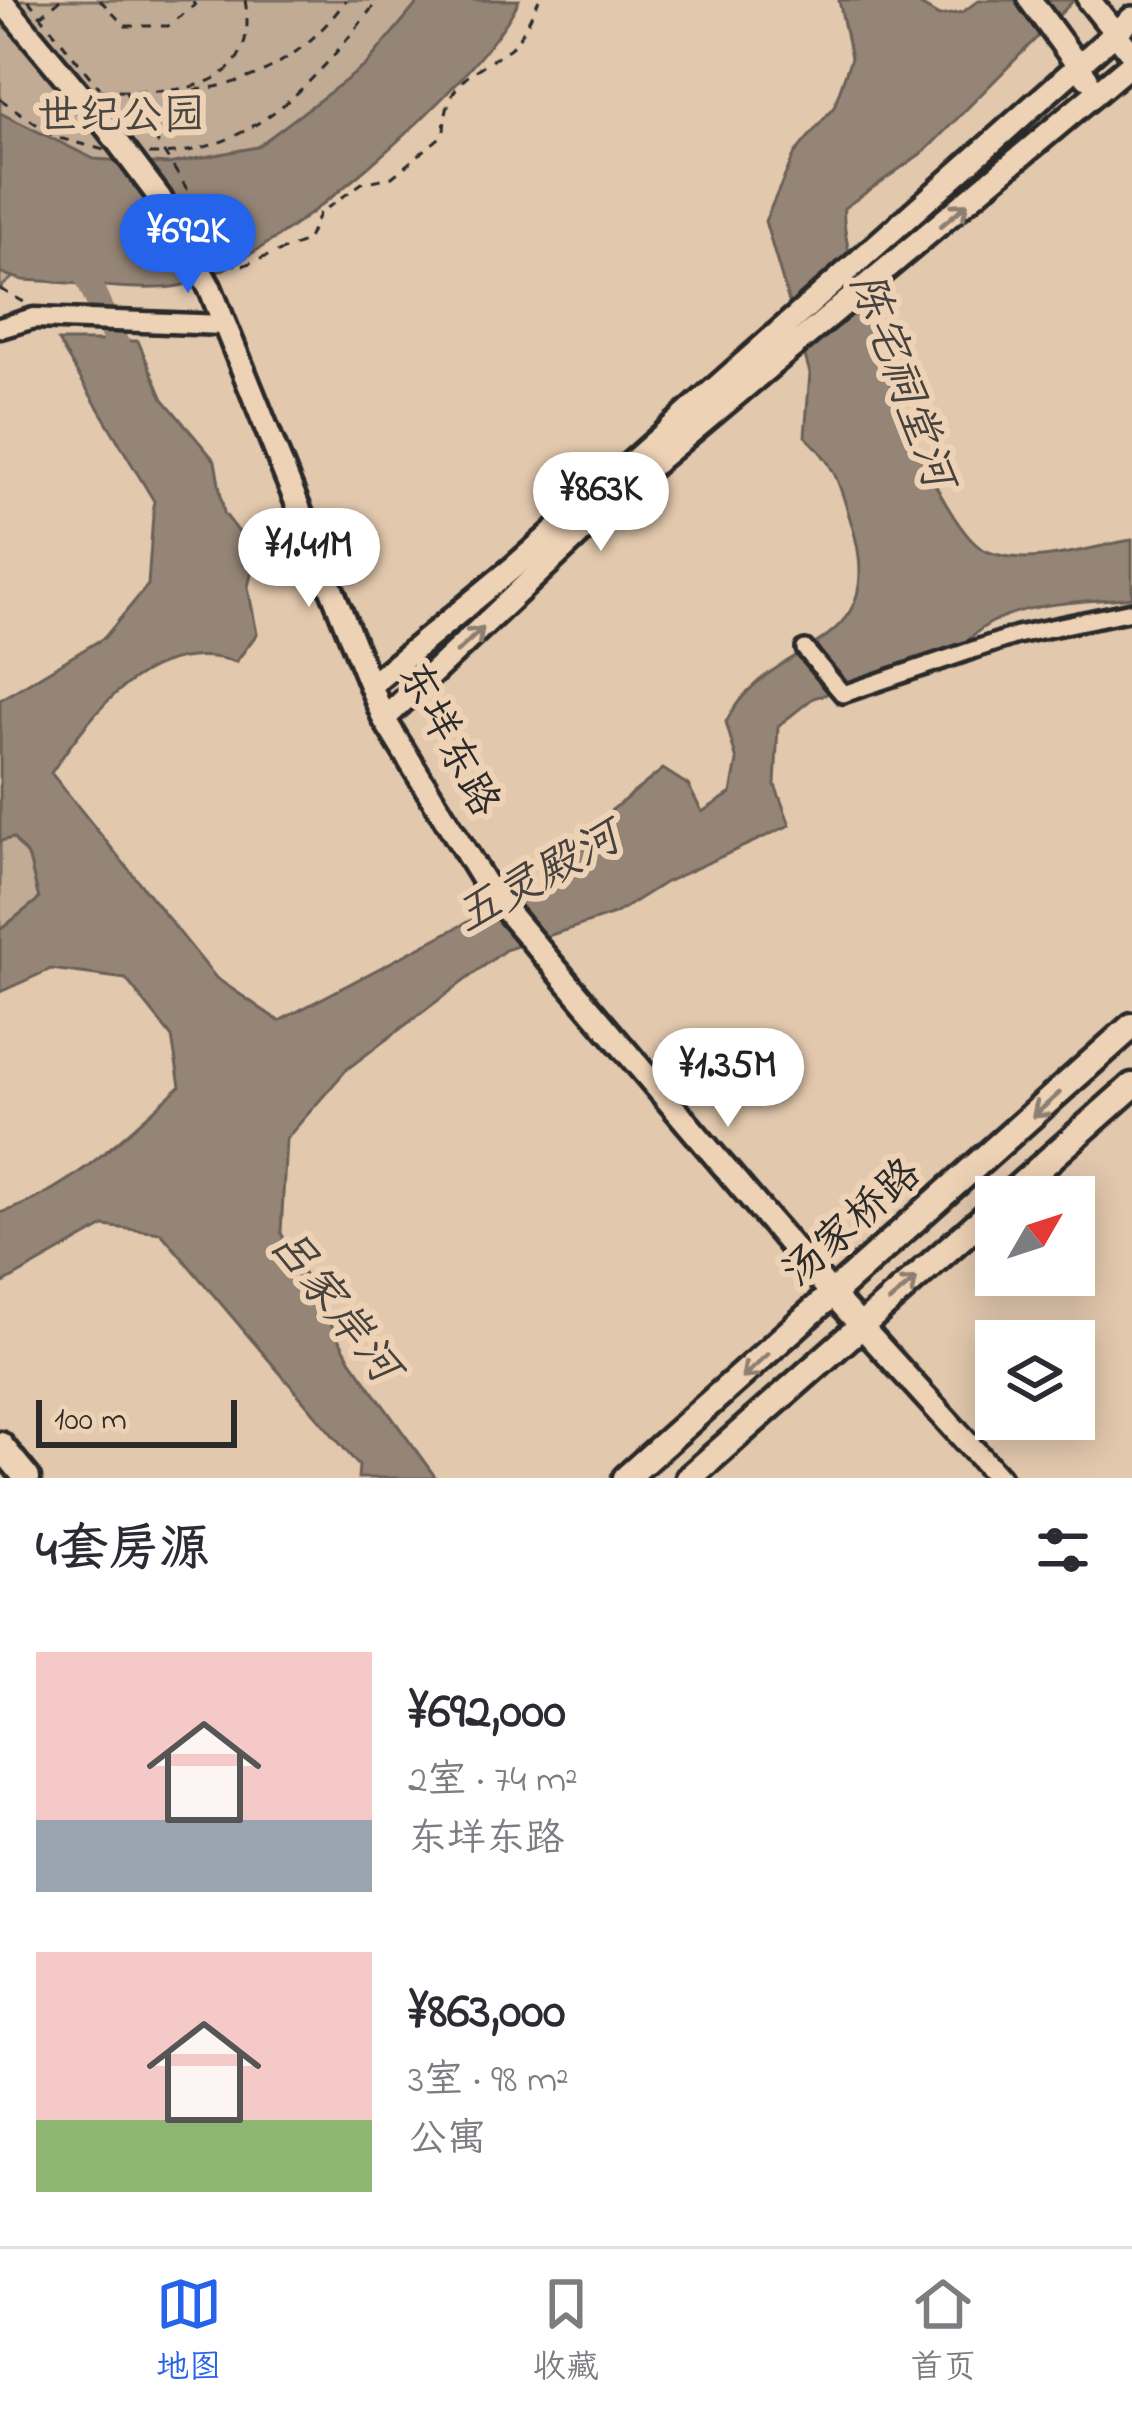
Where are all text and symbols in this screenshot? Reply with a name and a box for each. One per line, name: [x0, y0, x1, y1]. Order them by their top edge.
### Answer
park label: 世纪公园: [37, 87, 205, 148]
pin: ¥692K: [104, 194, 272, 296]
one-way arrow: [938, 203, 970, 229]
text: ¥692K: [147, 204, 229, 261]
water label: 陈宅祠堂河: [831, 264, 972, 505]
pin: ¥863K: [517, 452, 685, 554]
text: ¥863K: [560, 462, 642, 519]
pin: ¥1.41M: [211, 508, 407, 610]
text: ¥1.41M: [265, 518, 353, 575]
one-way arrow: [454, 626, 484, 655]
street label: 东垟东路: [381, 652, 513, 828]
water label: 五灵殿河: [444, 803, 640, 951]
pin: ¥1.35M: [630, 1028, 826, 1130]
text: ¥1.35M: [679, 1038, 777, 1095]
one-way arrow: [1031, 1091, 1061, 1118]
street label: 汤家桥路: [770, 1145, 936, 1303]
north arrow: [975, 1176, 1095, 1296]
map controls: [975, 1176, 1095, 1440]
water label: 吕家岸河: [252, 1216, 419, 1404]
one-way arrow: [887, 1277, 918, 1304]
button: layers: [975, 1320, 1095, 1440]
one-way arrow: [741, 1351, 771, 1379]
scale bar: [36, 1394, 237, 1447]
text: 100 m: [54, 1397, 127, 1445]
text: 4套房源: [36, 1514, 210, 1589]
icon: filters: [1030, 1517, 1096, 1583]
text: ¥692,000: [408, 1676, 566, 1751]
icon: home: [132, 1700, 276, 1844]
text: 2室 · 74 m²: [408, 1753, 578, 1810]
text: 东垟东路: [408, 1812, 564, 1869]
text: ¥863,000: [408, 1976, 565, 2051]
icon: home: [132, 2000, 276, 2144]
text: 3室 · 98 m²: [408, 2053, 569, 2110]
text: 公寓: [408, 2112, 486, 2169]
tab: 地图: [156, 2271, 222, 2393]
tab: 收藏: [533, 2271, 599, 2393]
tab: 首页: [910, 2271, 976, 2393]

